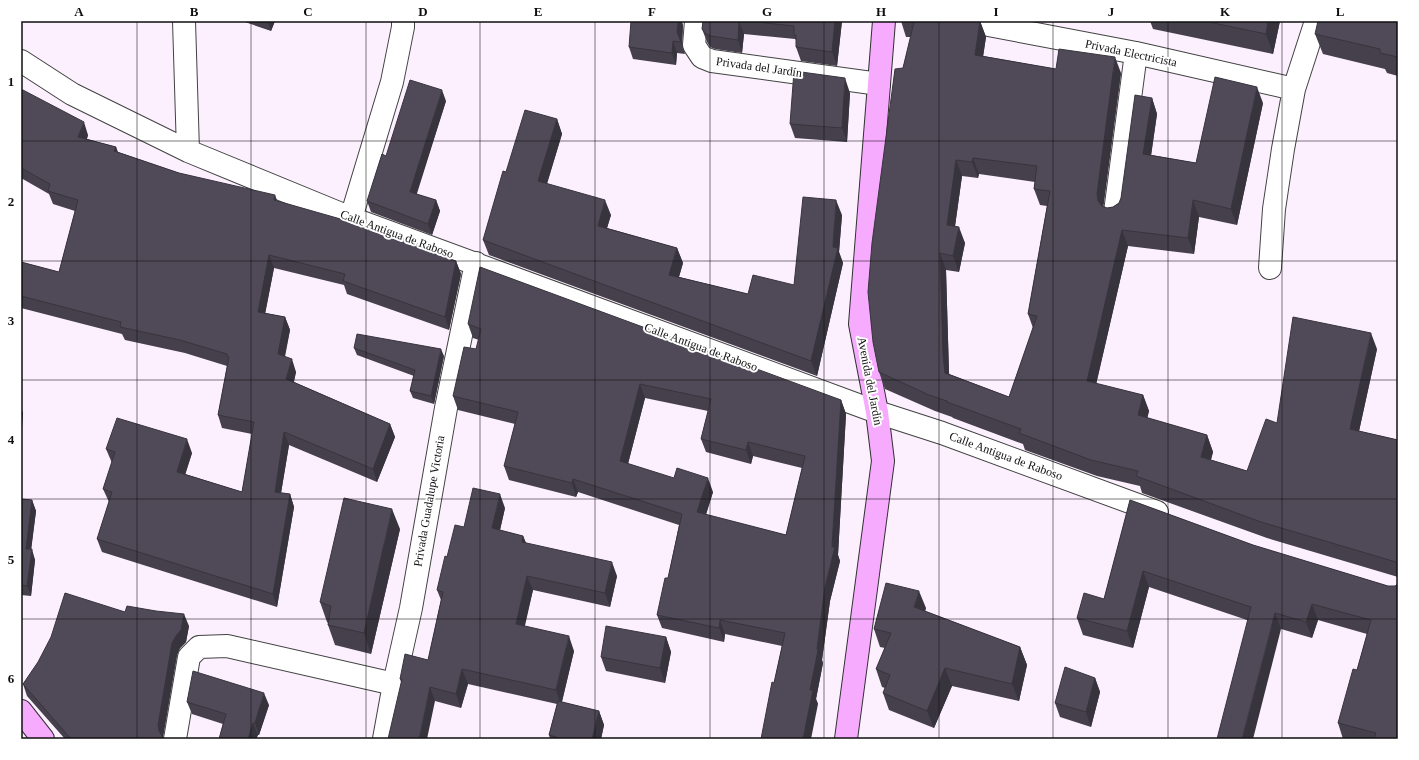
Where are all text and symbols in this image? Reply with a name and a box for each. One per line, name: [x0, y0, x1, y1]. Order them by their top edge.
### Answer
text: A: [74, 4, 84, 19]
text: B: [190, 4, 199, 19]
text: C: [303, 4, 313, 19]
text: D: [418, 4, 428, 19]
text: E: [534, 4, 542, 19]
text: F: [648, 4, 656, 19]
text: G: [762, 4, 772, 19]
text: H: [876, 4, 886, 19]
text: I: [993, 4, 999, 19]
text: J: [1108, 4, 1115, 19]
text: K: [1220, 4, 1231, 19]
text: L: [1336, 4, 1345, 19]
street label: Privada Electricista: [1084, 36, 1179, 70]
street label: Privada del Jardín: [715, 54, 803, 80]
text: 1: [8, 74, 14, 89]
text: 2: [8, 194, 14, 209]
street label: Calle Antigua de Raboso: [338, 207, 456, 261]
text: 3: [8, 313, 15, 328]
street label: Calle Antigua de Raboso: [642, 320, 760, 374]
street label: Avenida del Jardín: [855, 336, 885, 426]
street label: Calle Antigua de Raboso: [947, 429, 1065, 483]
text: 4: [8, 432, 15, 447]
street label: Privada Guadalupe Victoria: [411, 434, 448, 568]
text: 5: [8, 552, 15, 567]
text: 6: [8, 671, 15, 686]

